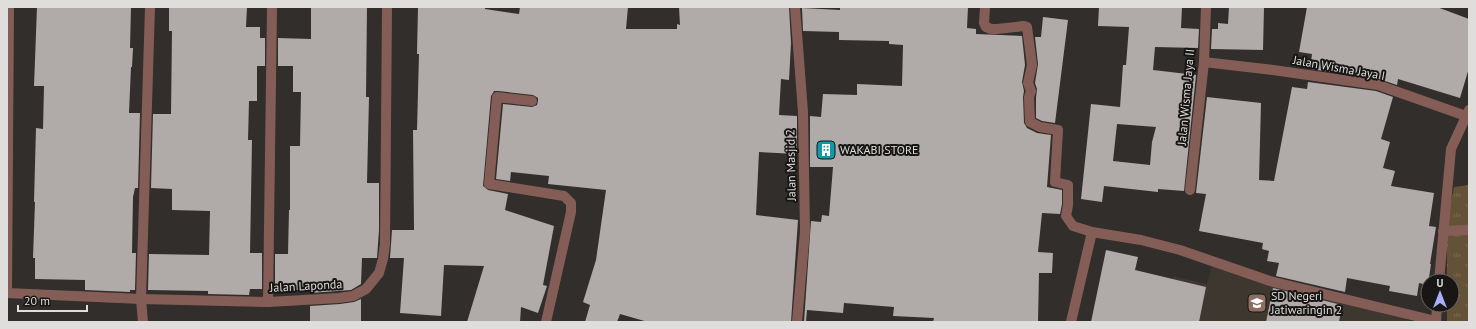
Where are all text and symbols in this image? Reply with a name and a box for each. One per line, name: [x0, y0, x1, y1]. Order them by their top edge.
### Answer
street label: Jalan Wisma Jaya II: [1174, 48, 1197, 147]
street label: Jalan Wisma Jaya I: [1291, 52, 1386, 83]
street label: Jalan Masjid 2: [782, 129, 799, 202]
building icon: WAKABI STORE: [815, 139, 837, 161]
place label: WAKABI STORE: [840, 142, 919, 157]
north arrow: [1420, 273, 1460, 313]
street label: Jalan Laponda: [268, 276, 343, 295]
text: U: [1437, 276, 1444, 290]
scale bar: [18, 287, 87, 313]
place label: SD Negeri Jatiwaringin 2: [1270, 288, 1342, 317]
school or university icon: SD Negeri Jatiwaringin 2: [1246, 292, 1268, 314]
text: 20 m: [24, 293, 50, 308]

